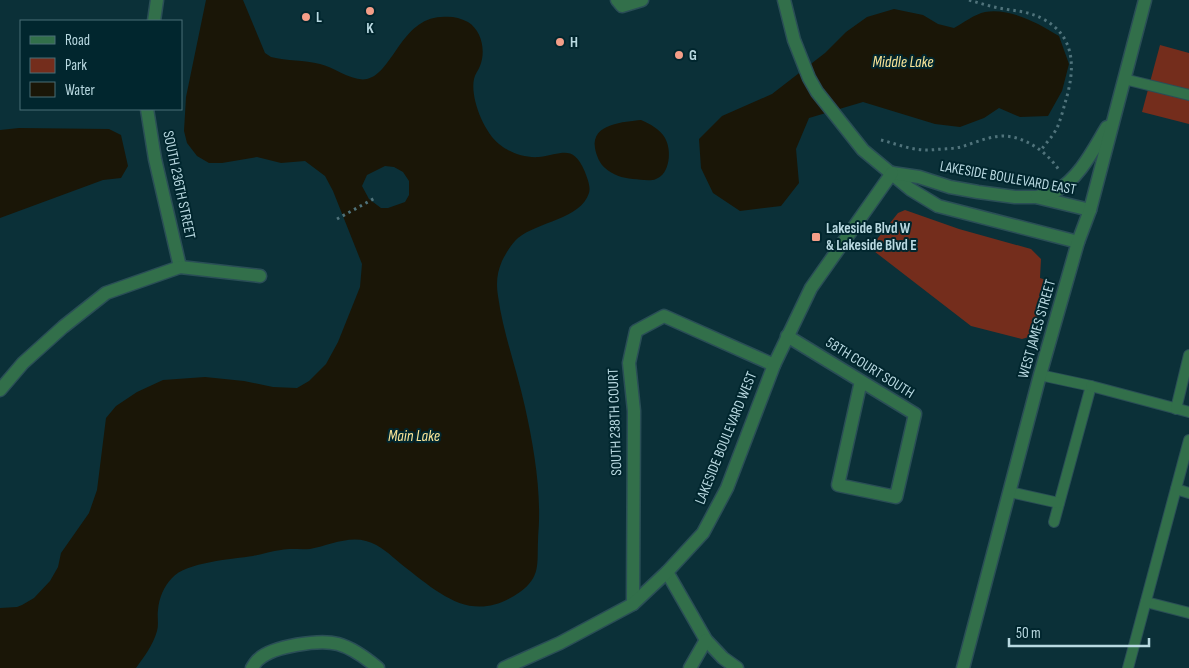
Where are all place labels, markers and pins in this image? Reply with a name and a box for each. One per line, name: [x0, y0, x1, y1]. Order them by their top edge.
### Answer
marker: K: [364, 5, 376, 17]
place label: L: [316, 8, 322, 27]
marker: L: [300, 11, 312, 23]
place label: K: [366, 19, 374, 38]
place label: H: [570, 33, 578, 52]
marker: H: [554, 36, 566, 48]
place label: G: [689, 46, 697, 65]
marker: G: [673, 49, 685, 61]
place label: Lakeside Blvd W & Lakeside Blvd E: [826, 219, 917, 255]
marker: Lakeside Blvd W & Lakeside Blvd E: [810, 231, 822, 243]

